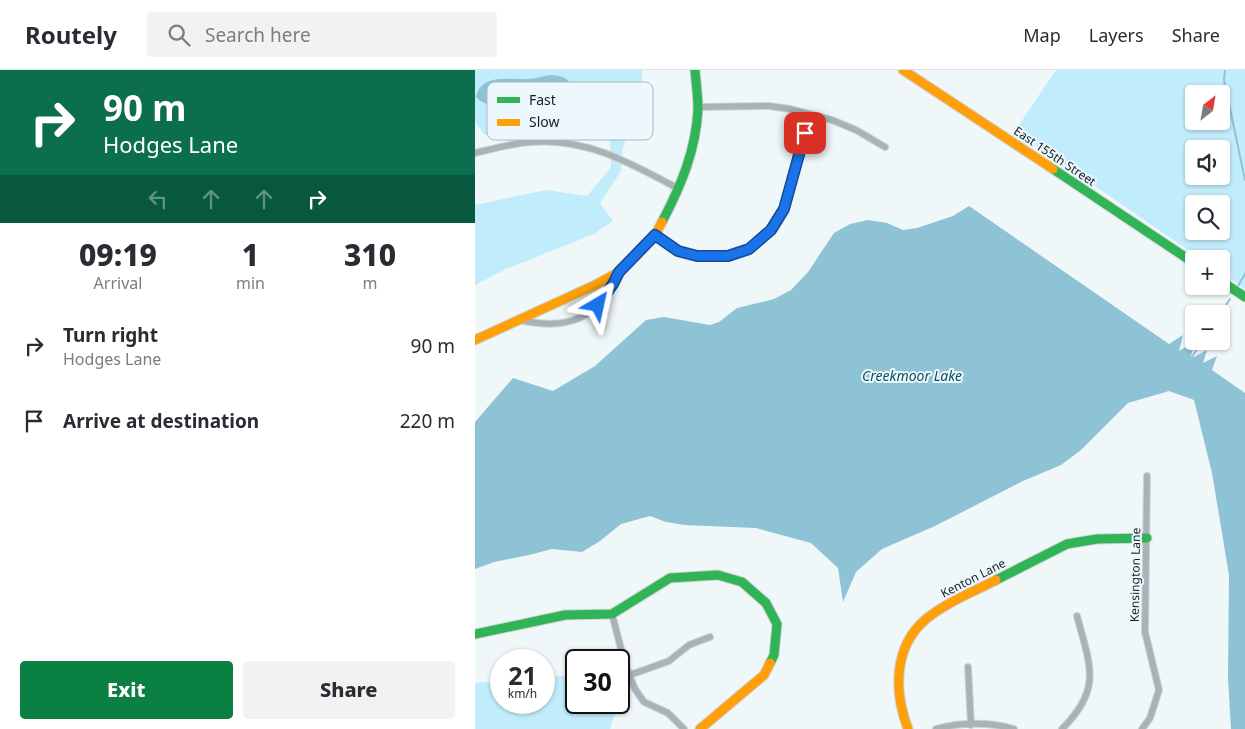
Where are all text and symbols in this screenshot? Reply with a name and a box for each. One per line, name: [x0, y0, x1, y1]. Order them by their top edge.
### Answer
search box: [147, 12, 497, 57]
text: Routely: [25, 18, 117, 51]
icon: search: [165, 21, 193, 49]
text: Search here: [205, 22, 311, 48]
text: Map: [1023, 23, 1061, 47]
text: Layers: [1089, 23, 1144, 47]
text: Share: [1172, 23, 1220, 47]
legend: [487, 82, 653, 140]
text: 90 m: [103, 84, 186, 131]
north arrow: [1185, 85, 1230, 130]
map controls: [1185, 85, 1230, 350]
icon: right: [20, 90, 85, 155]
text: Fast: [529, 90, 556, 109]
text: Slow: [529, 112, 560, 131]
pin: [784, 112, 826, 154]
icon: arrive: [791, 119, 819, 147]
street label: East 155th Street: [1011, 122, 1100, 190]
text: Hodges Lane: [103, 129, 238, 159]
button: sound: [1185, 140, 1230, 185]
icon: left: [144, 185, 172, 213]
icon: ahead: [197, 185, 225, 213]
icon: ahead: [250, 185, 278, 213]
icon: right: [303, 185, 331, 213]
button: search: [1185, 195, 1230, 240]
text: 09:19: [79, 234, 157, 275]
text: 1: [242, 234, 259, 275]
text: 310: [344, 234, 396, 275]
button: +: [1185, 250, 1230, 295]
text: Arrival: [94, 272, 142, 294]
text: min: [236, 272, 265, 294]
text: m: [362, 272, 377, 294]
position arrow: [571, 278, 623, 330]
button: −: [1185, 305, 1230, 350]
text: Turn right: [63, 322, 158, 348]
icon: right: [20, 332, 48, 360]
text: 90 m: [411, 333, 455, 359]
text: Hodges Lane: [63, 348, 161, 370]
water label: Creekmoor Lake: [862, 366, 962, 385]
icon: arrive: [20, 407, 48, 435]
text: Arrive at destination: [63, 408, 259, 434]
text: 220 m: [400, 408, 455, 434]
street label: Kensington Lane: [1126, 527, 1144, 622]
street label: Kenton Lane: [938, 554, 1009, 602]
speed limit sign: 30: [565, 649, 630, 714]
text: 21: [508, 658, 537, 692]
button: Exit: [20, 661, 233, 719]
button: Share: [243, 661, 455, 719]
text: km/h: [508, 685, 537, 702]

